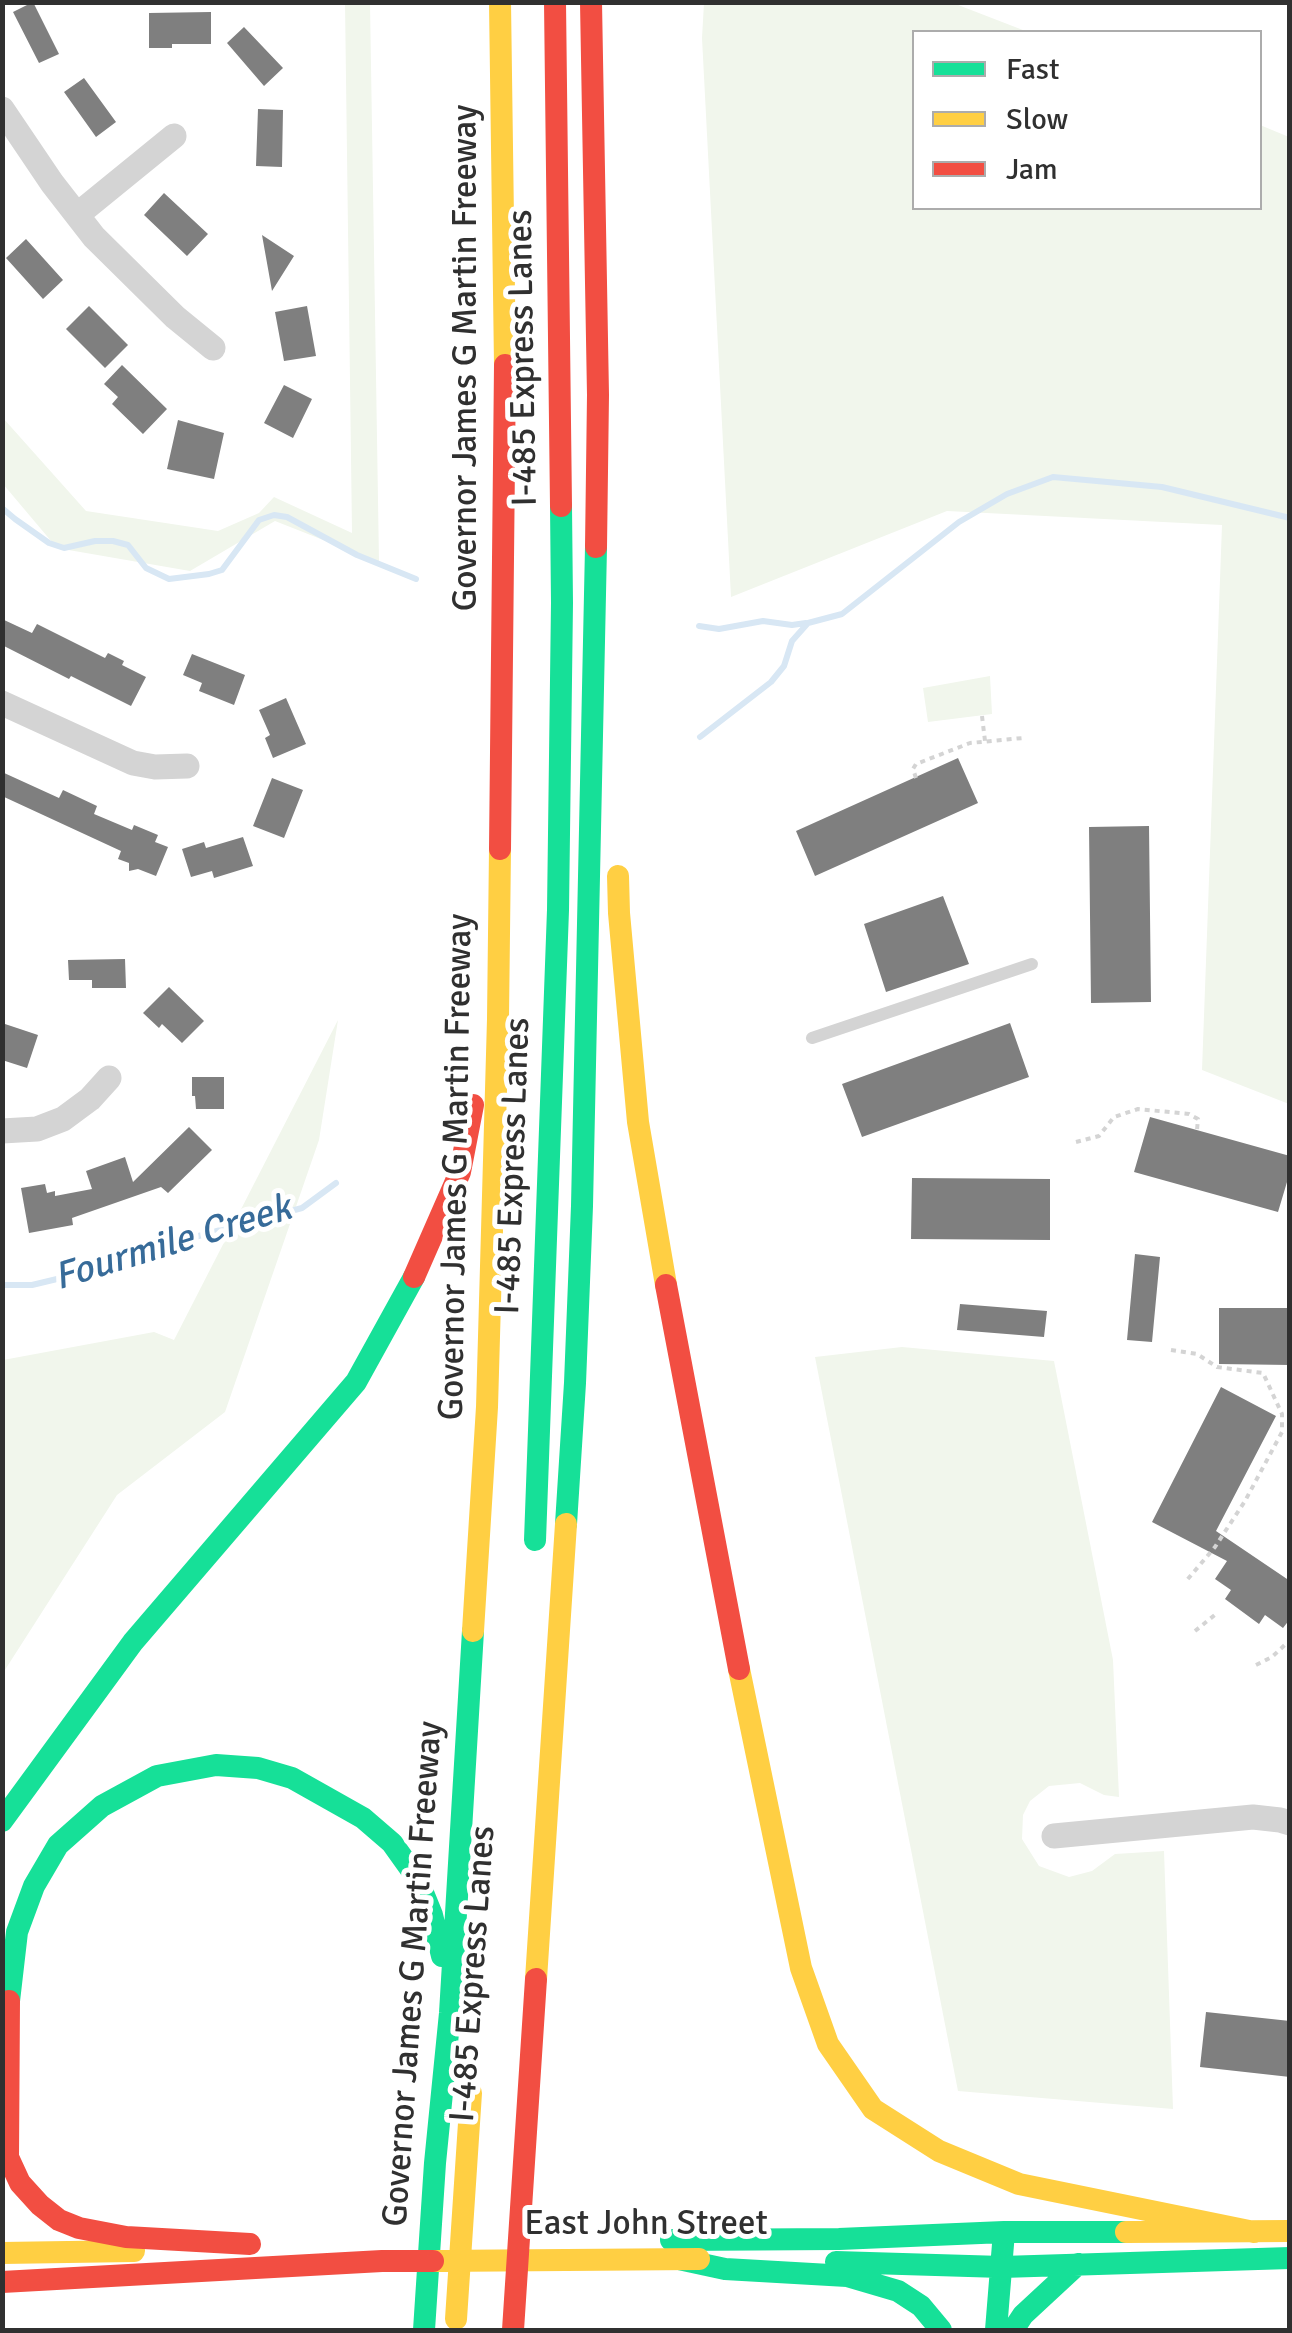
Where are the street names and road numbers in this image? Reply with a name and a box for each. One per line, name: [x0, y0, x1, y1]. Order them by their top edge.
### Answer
street label: Governor James G Martin Freeway: [446, 105, 488, 611]
street label: I-485 Express Lanes: [500, 209, 548, 507]
street label: Governor James G Martin Freeway: [432, 913, 482, 1421]
street label: I-485 Express Lanes: [488, 1017, 540, 1315]
street label: Governor James G Martin Freeway: [375, 1720, 453, 2228]
street label: I-485 Express Lanes: [443, 1824, 505, 2124]
street label: East John Street: [524, 2204, 768, 2246]

